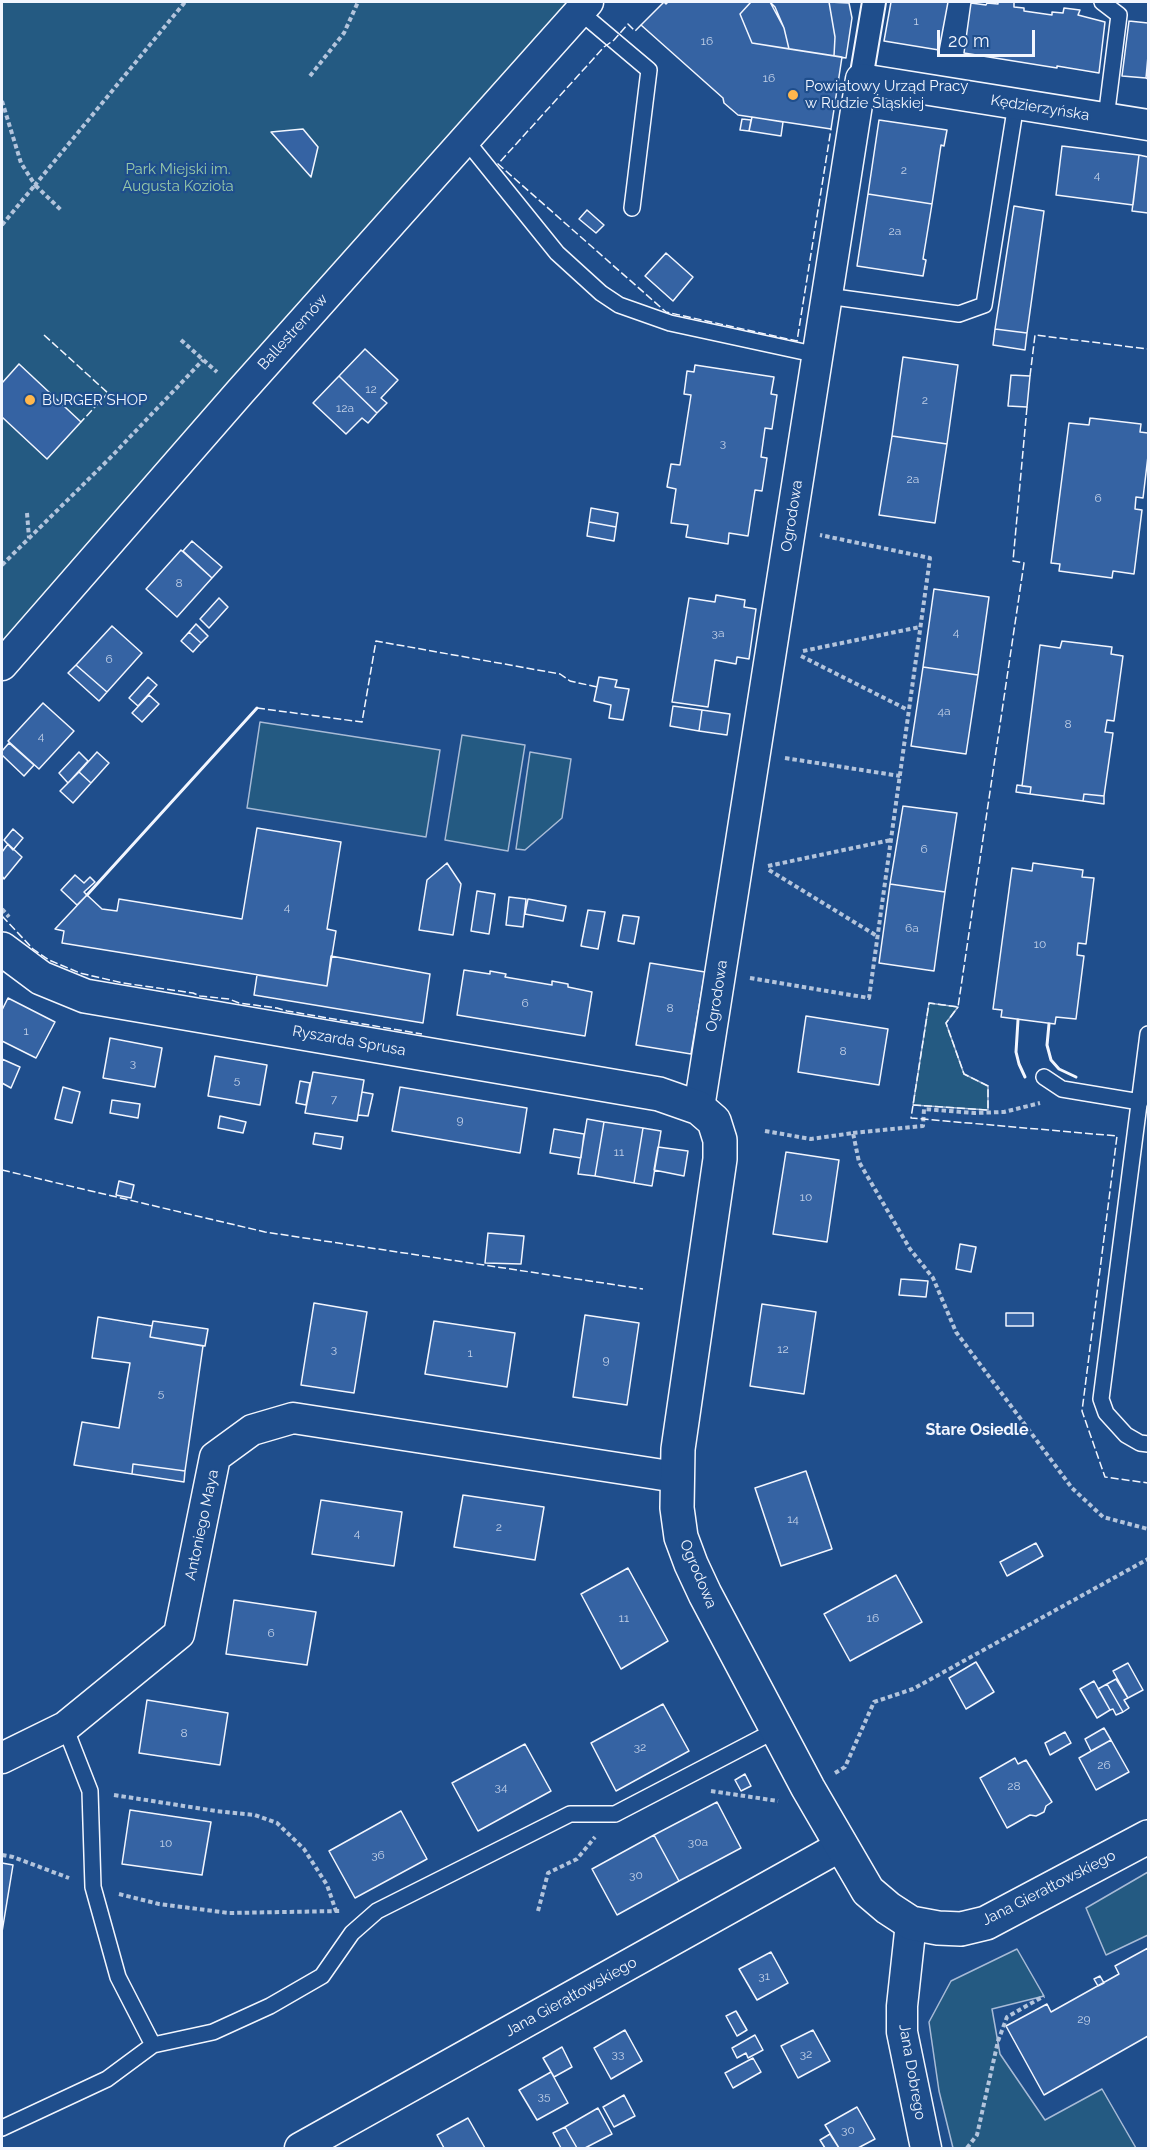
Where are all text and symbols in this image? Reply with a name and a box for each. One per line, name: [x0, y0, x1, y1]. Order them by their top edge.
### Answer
house number: 1: [913, 14, 919, 28]
scale bar: [940, 18, 1038, 56]
text: 20 m: [948, 30, 990, 51]
house number: 16: [701, 34, 713, 48]
house number: 16: [763, 71, 775, 85]
place label: Powiatowy Urząd Pracy w Rudzie Śląskiej: [805, 77, 968, 112]
marker: Powiatowy Urząd Pracy w Rudzie Śląskiej: [786, 88, 800, 102]
street label: Kędzierzyńska: [989, 91, 1091, 125]
park label: Park Miejski im. Augusta Kozioła: [122, 160, 234, 195]
house number: 2: [901, 163, 907, 177]
house number: 4: [1094, 168, 1100, 182]
house number: 2a: [889, 224, 901, 238]
street label: Ballestremów: [254, 290, 332, 374]
house number: 12: [365, 382, 377, 396]
place label: BURGER SHOP: [42, 391, 147, 409]
marker: BURGER SHOP: [23, 393, 37, 407]
house number: 2: [922, 393, 928, 407]
house number: 12a: [336, 401, 354, 415]
house number: 3: [720, 436, 726, 450]
house number: 2a: [907, 472, 919, 486]
street label: Ogrodowa: [777, 479, 807, 553]
house number: 6: [1094, 491, 1102, 505]
house number: 8: [175, 576, 183, 590]
house number: 4: [953, 625, 959, 639]
house number: 3a: [712, 626, 724, 640]
house number: 6: [105, 652, 113, 666]
house number: 4a: [937, 704, 951, 718]
house number: 8: [1064, 717, 1072, 731]
house number: 4: [38, 729, 44, 743]
house number: 6: [920, 842, 928, 856]
house number: 4: [284, 900, 290, 914]
house number: 6a: [905, 921, 919, 935]
house number: 10: [1034, 937, 1046, 951]
street label: Ogrodowa: [702, 959, 732, 1033]
house number: 6: [521, 996, 529, 1010]
house number: 8: [666, 1001, 674, 1015]
street label: Ryszarda Sprusa: [291, 1022, 407, 1060]
house number: 1: [23, 1024, 29, 1038]
house number: 8: [839, 1044, 847, 1058]
house number: 3: [130, 1056, 136, 1070]
house number: 5: [234, 1073, 240, 1087]
house number: 7: [331, 1092, 337, 1106]
house number: 9: [456, 1113, 464, 1127]
house number: 11: [614, 1145, 624, 1159]
house number: 10: [800, 1190, 812, 1204]
house number: 3: [331, 1342, 337, 1356]
house number: 12: [777, 1342, 789, 1356]
house number: 1: [467, 1346, 473, 1360]
house number: 9: [602, 1353, 610, 1367]
house number: 5: [158, 1386, 164, 1400]
district label: Stare Osiedle: [925, 1420, 1029, 1440]
street label: Antoniego Maya: [181, 1468, 223, 1582]
house number: 14: [787, 1512, 799, 1526]
house number: 2: [496, 1520, 502, 1534]
house number: 4: [354, 1526, 360, 1540]
street label: Ogrodowa: [676, 1537, 720, 1611]
house number: 11: [619, 1611, 629, 1625]
house number: 16: [867, 1611, 879, 1625]
house number: 6: [267, 1626, 275, 1640]
house number: 8: [180, 1726, 188, 1740]
house number: 32: [634, 1740, 646, 1754]
house number: 26: [1097, 1758, 1111, 1772]
house number: 28: [1007, 1779, 1021, 1793]
house number: 34: [495, 1780, 507, 1794]
house number: 30a: [688, 1835, 708, 1849]
house number: 10: [160, 1836, 172, 1850]
street label: Jana Gierałtowskiego: [979, 1846, 1119, 1930]
house number: 36: [371, 1848, 385, 1862]
house number: 30: [629, 1868, 643, 1882]
street label: Jana Gierałtowskiego: [502, 1953, 640, 2041]
house number: 31: [758, 1969, 770, 1983]
house number: 29: [1077, 2012, 1091, 2026]
street label: Jana Dobrego: [895, 2023, 929, 2121]
house number: 33: [612, 2047, 624, 2061]
house number: 32: [800, 2047, 812, 2061]
house number: 35: [538, 2089, 550, 2103]
house number: 30: [841, 2123, 855, 2137]

